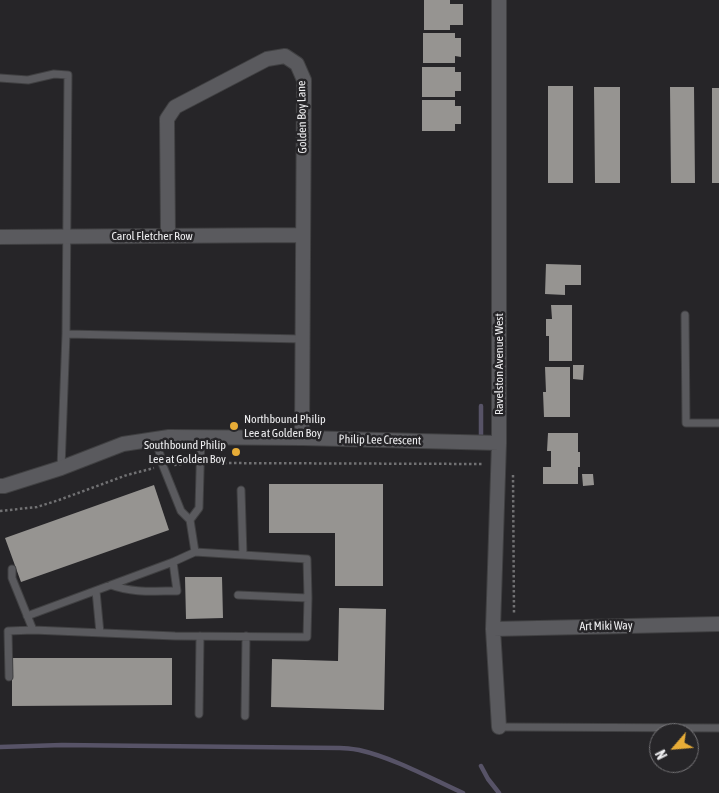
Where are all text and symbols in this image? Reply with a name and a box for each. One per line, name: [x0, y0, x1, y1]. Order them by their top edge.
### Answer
street label: Golden Boy Lane: [294, 80, 310, 154]
street label: Carol Fletcher Row: [111, 229, 193, 243]
street label: Ravelston Avenue West: [492, 313, 506, 415]
place label: Northbound Philip Lee at Golden Boy: [244, 412, 326, 440]
marker: Northbound Philip Lee at Golden Boy: [228, 420, 240, 432]
street label: Philip Lee Crescent: [339, 432, 421, 448]
place label: Southbound Philip Lee at Golden Boy: [144, 438, 226, 466]
marker: Southbound Philip Lee at Golden Boy: [230, 446, 242, 458]
street label: Art Miki Way: [579, 618, 633, 634]
north arrow: [649, 723, 699, 773]
text: N: [653, 747, 671, 762]

